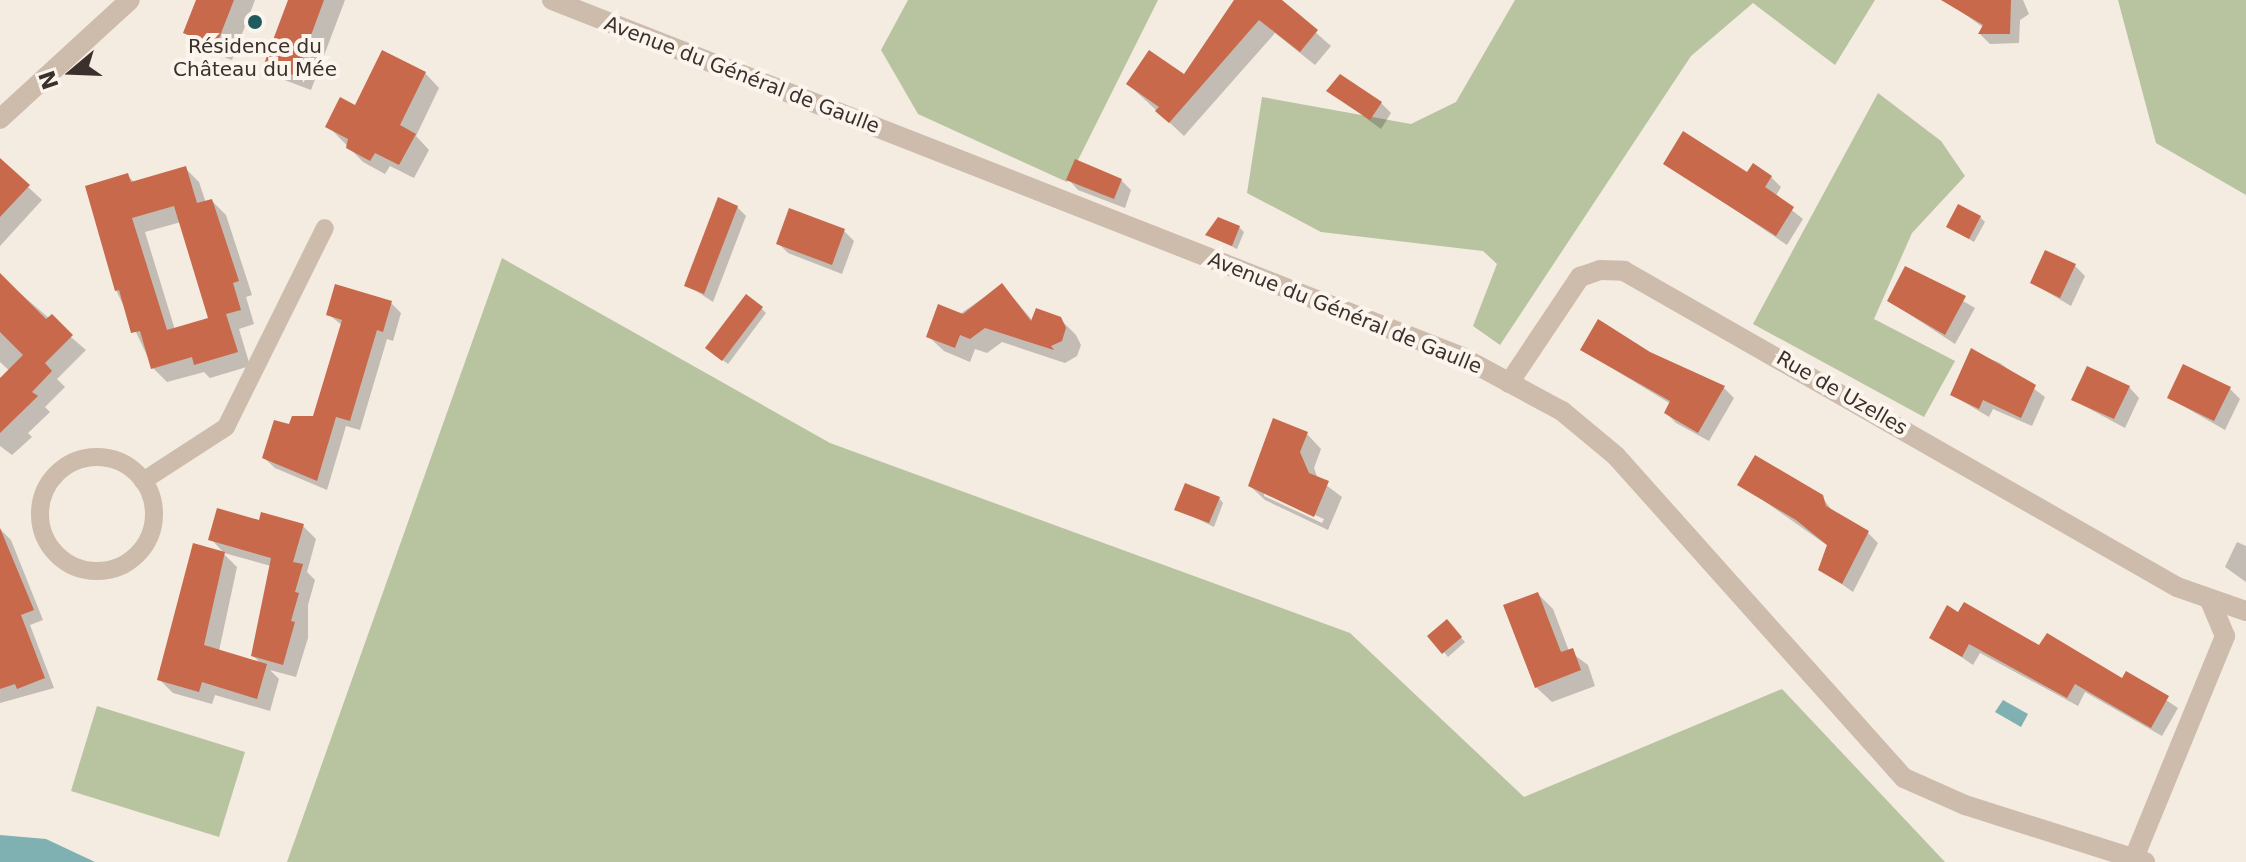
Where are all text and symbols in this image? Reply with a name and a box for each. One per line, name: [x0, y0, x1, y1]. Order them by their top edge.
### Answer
street label: Avenue du Général de Gaulle: [601, 11, 883, 139]
marker: Résidence du Château du Mée: [246, 13, 264, 31]
north arrow: [32, 32, 112, 112]
place label: Résidence du Château du Mée: [173, 34, 337, 81]
text: N: [34, 67, 64, 93]
street label: Avenue du Général de Gaulle: [1205, 247, 1485, 379]
street label: Rue de Uzelles: [1772, 346, 1912, 440]

